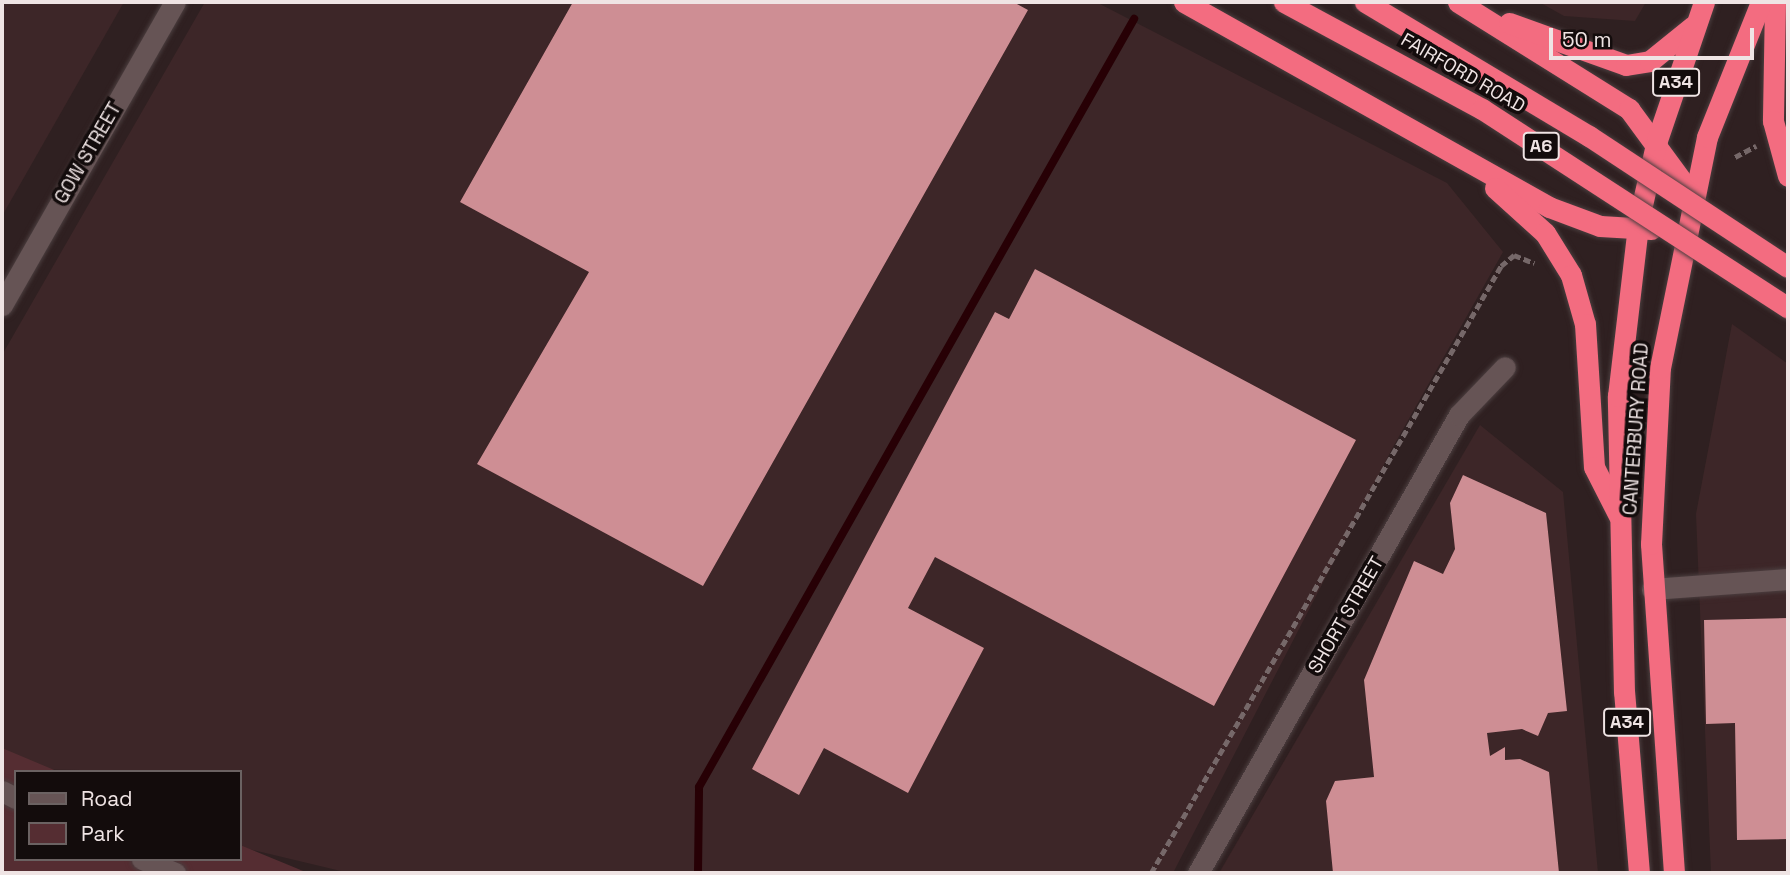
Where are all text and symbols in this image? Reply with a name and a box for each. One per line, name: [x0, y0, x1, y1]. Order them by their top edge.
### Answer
scale bar: [1552, 14, 1757, 58]
text: 50 m: [1562, 26, 1612, 53]
street label: FAIRFORD ROAD: [1397, 28, 1529, 118]
road number: A34: [1652, 68, 1700, 96]
street label: GOW STREET: [50, 98, 126, 208]
road number: A6: [1522, 132, 1560, 160]
street label: CANTERBURY ROAD: [1619, 342, 1653, 516]
street label: SHORT STREET: [1303, 552, 1389, 678]
road number: A34: [1602, 708, 1652, 736]
legend: [14, 770, 242, 861]
text: Road: [81, 785, 133, 812]
text: Park: [81, 820, 125, 847]

